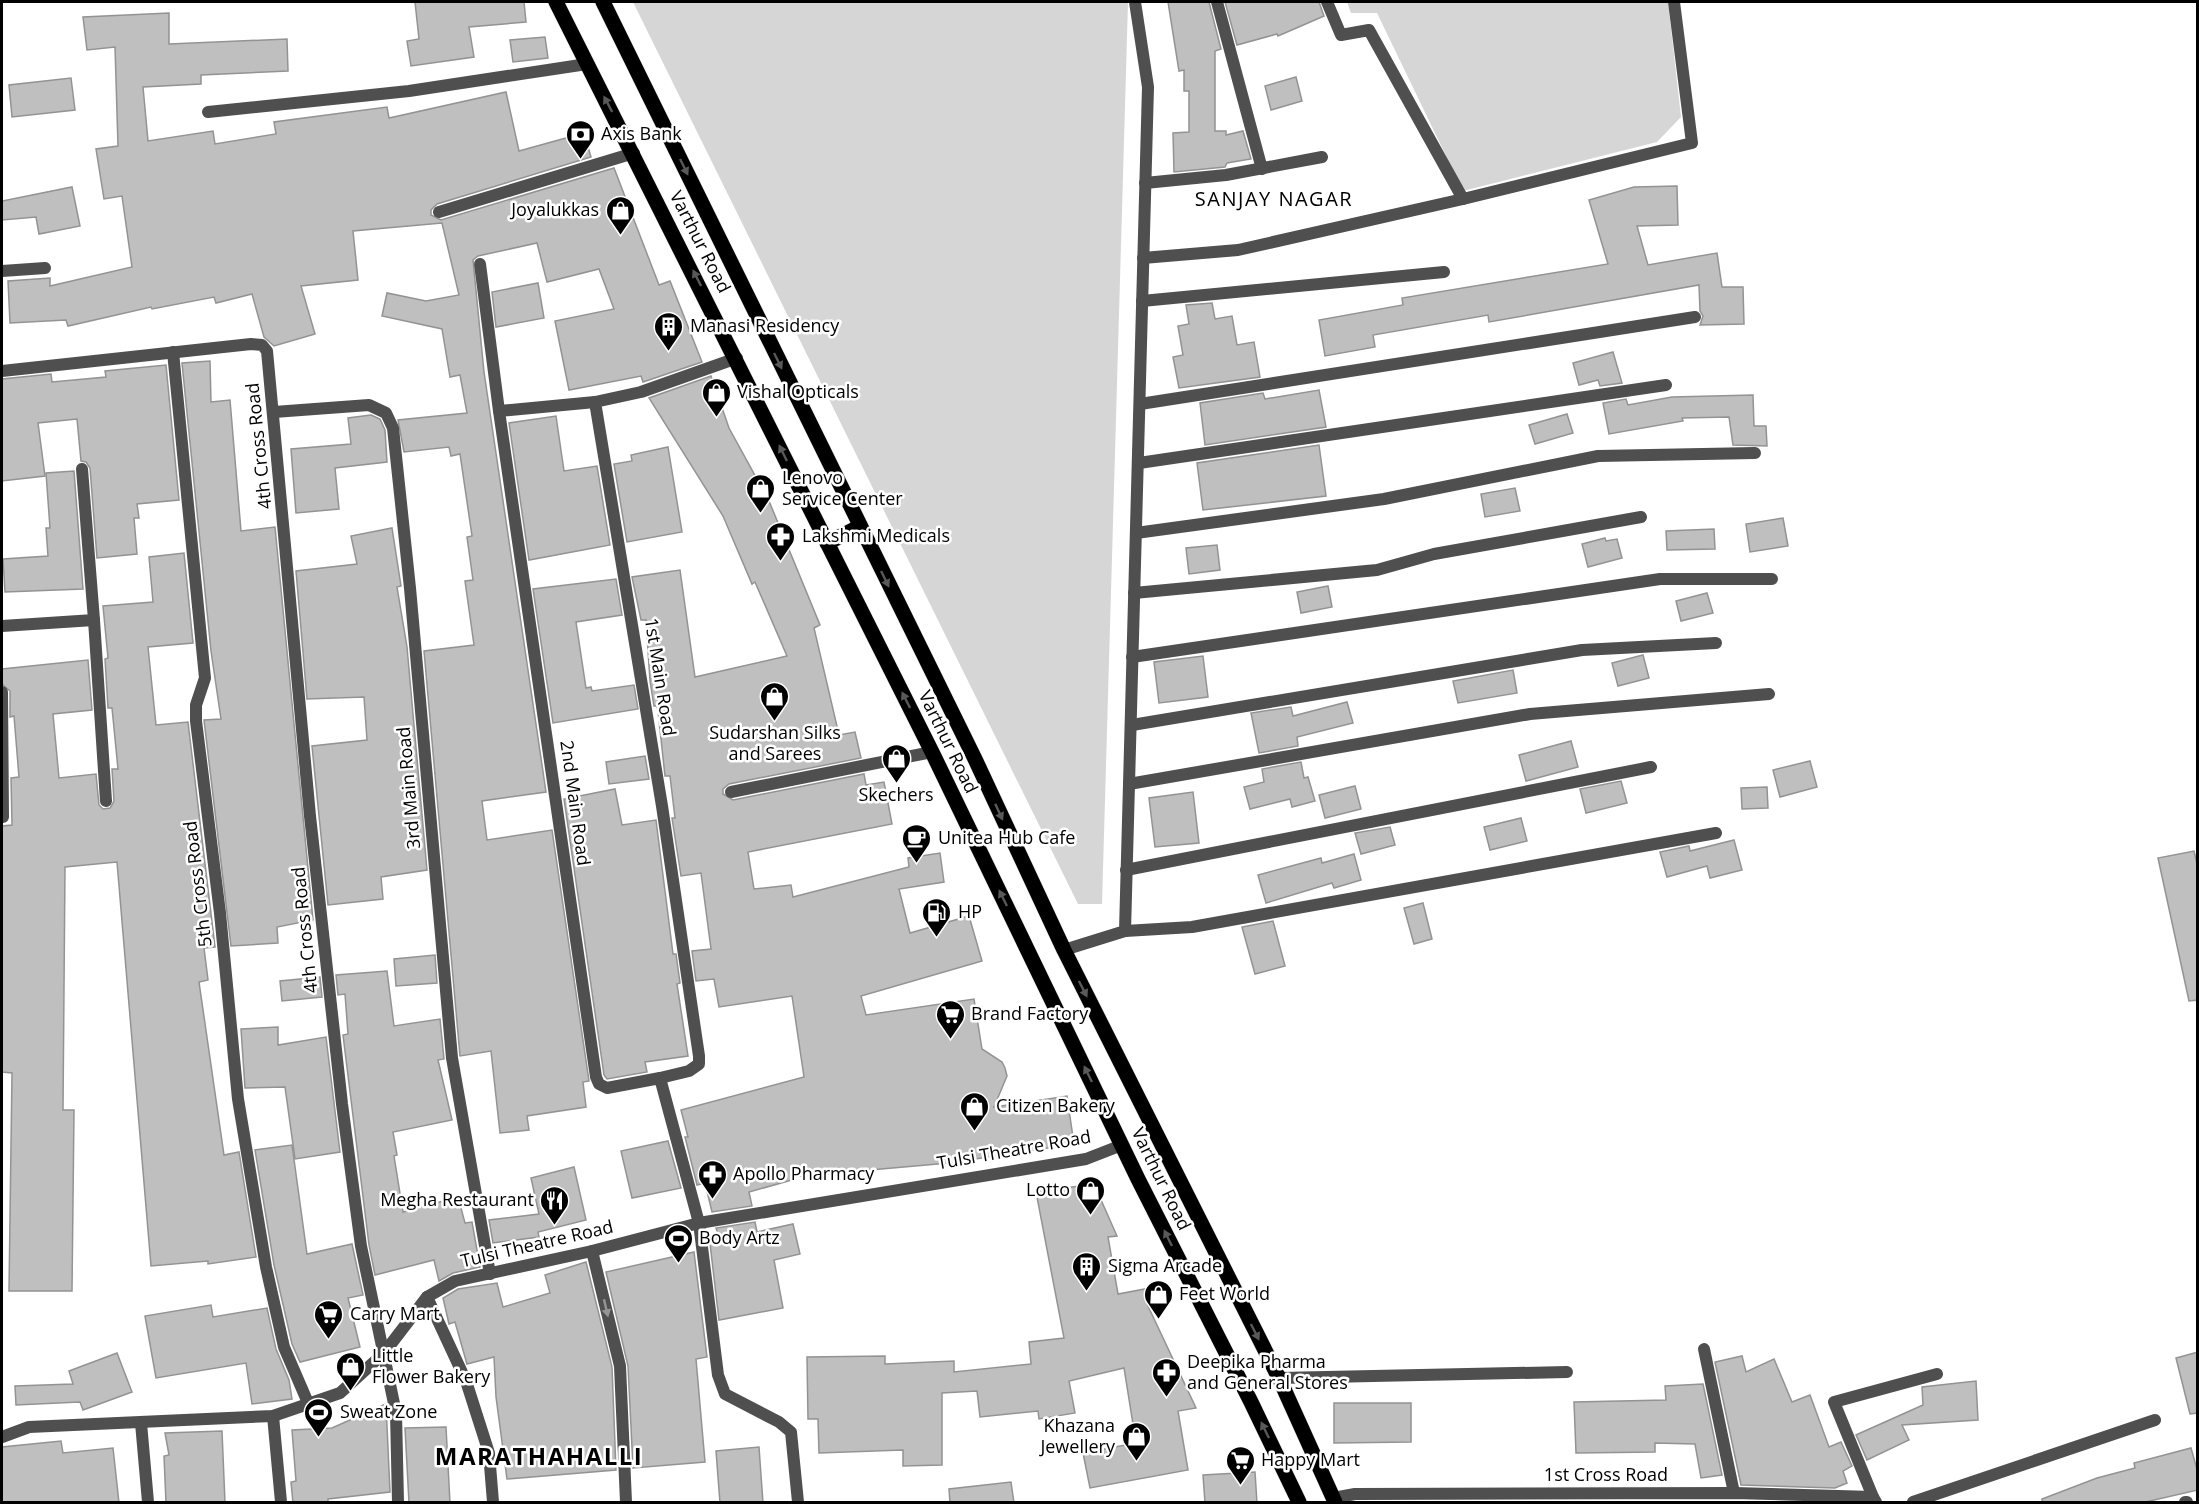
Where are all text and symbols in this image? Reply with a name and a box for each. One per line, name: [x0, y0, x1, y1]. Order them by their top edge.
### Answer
one-way arrow: [603, 96, 613, 113]
bank icon: Axis Bank: [564, 118, 596, 160]
place label: Axis Bank: [601, 121, 682, 145]
one-way arrow: [679, 159, 688, 176]
district label: SANJAY NAGAR: [1195, 185, 1353, 212]
street label: Varthur Road: [665, 186, 737, 297]
shop icon: Joyalukkas: [604, 194, 636, 236]
place label: Joyalukkas: [509, 197, 599, 221]
one-way arrow: [692, 270, 702, 287]
building icon: Manasi Residency: [653, 310, 685, 352]
place label: Manasi Residency: [690, 313, 840, 337]
one-way arrow: [774, 353, 783, 370]
shop icon: Vishal Opticals: [700, 376, 732, 418]
place label: Vishal Opticals: [737, 379, 859, 403]
street label: 4th Cross Road: [239, 382, 277, 510]
one-way arrow: [779, 444, 789, 462]
place label: Lenovo Service Center: [782, 465, 903, 510]
shop icon: Lenovo Service Center: [745, 472, 777, 514]
pharmacy icon: Lakshmi Medicals: [765, 520, 797, 562]
place label: Lakshmi Medicals: [802, 523, 950, 547]
one-way arrow: [880, 571, 890, 588]
street label: 1st Main Road: [640, 616, 682, 738]
shop icon: Sudarshan Silks and Sarees: [759, 680, 791, 722]
street label: Varthur Road: [914, 686, 984, 797]
one-way arrow: [901, 691, 911, 708]
place label: Sudarshan Silks and Sarees: [709, 720, 841, 765]
street label: 3rd Main Road: [391, 726, 425, 850]
street label: 2nd Main Road: [555, 739, 597, 867]
shop icon: Skechers: [880, 742, 912, 784]
place label: Skechers: [858, 782, 934, 806]
one-way arrow: [995, 804, 1004, 821]
street label: 5th Cross Road: [177, 820, 217, 948]
cafe icon: Unitea Hub Cafe: [901, 822, 933, 864]
place label: Unitea Hub Cafe: [938, 825, 1075, 849]
street label: 4th Cross Road: [285, 866, 323, 994]
one-way arrow: [999, 889, 1008, 906]
fuel station icon: HP: [921, 896, 953, 938]
place label: HP: [958, 899, 982, 923]
one-way arrow: [1078, 980, 1088, 997]
supermarket icon: Brand Factory: [934, 998, 966, 1040]
place label: Brand Factory: [971, 1001, 1089, 1025]
one-way arrow: [1083, 1065, 1092, 1082]
shop icon: Citizen Bakery: [959, 1090, 991, 1132]
place label: Citizen Bakery: [996, 1093, 1116, 1117]
street label: Varthur Road: [1127, 1123, 1197, 1234]
street label: Tulsi Theatre Road: [935, 1124, 1093, 1174]
pharmacy icon: Apollo Pharmacy: [696, 1158, 728, 1200]
place label: Apollo Pharmacy: [733, 1161, 875, 1185]
shop icon: Lotto: [1075, 1174, 1107, 1216]
place label: Lotto: [1026, 1177, 1070, 1201]
restaurant icon: Megha Restaurant: [539, 1184, 571, 1226]
place label: Megha Restaurant: [380, 1187, 534, 1211]
street label: Tulsi Theatre Road: [458, 1214, 615, 1272]
sports icon: Body Artz: [662, 1222, 694, 1264]
place label: Body Artz: [699, 1225, 780, 1249]
one-way arrow: [1163, 1229, 1172, 1246]
building icon: Sigma Arcade: [1071, 1250, 1103, 1292]
place label: Sigma Arcade: [1108, 1253, 1222, 1277]
shop icon: Feet World: [1142, 1278, 1174, 1320]
place label: Feet World: [1179, 1281, 1270, 1305]
supermarket icon: Carry Mart: [313, 1298, 345, 1340]
one-way arrow: [601, 1299, 611, 1317]
place label: Carry Mart: [350, 1301, 440, 1325]
one-way arrow: [1251, 1323, 1260, 1340]
place label: Little Flower Bakery: [372, 1343, 491, 1388]
place label: Deepika Pharma and General Stores: [1187, 1349, 1348, 1394]
shop icon: Little Flower Bakery: [335, 1350, 367, 1392]
pharmacy icon: Deepika Pharma and General Stores: [1150, 1356, 1182, 1398]
sports icon: Sweat Zone: [303, 1396, 335, 1438]
place label: Sweat Zone: [340, 1399, 437, 1423]
place label: Khazana Jewellery: [1038, 1413, 1116, 1458]
shop icon: Khazana Jewellery: [1120, 1420, 1152, 1462]
one-way arrow: [1261, 1422, 1270, 1439]
district label: MARATHAHALLI: [435, 1439, 643, 1472]
supermarket icon: Happy Mart: [1224, 1444, 1256, 1486]
place label: Happy Mart: [1261, 1447, 1360, 1471]
street label: 1st Cross Road: [1544, 1462, 1668, 1486]

